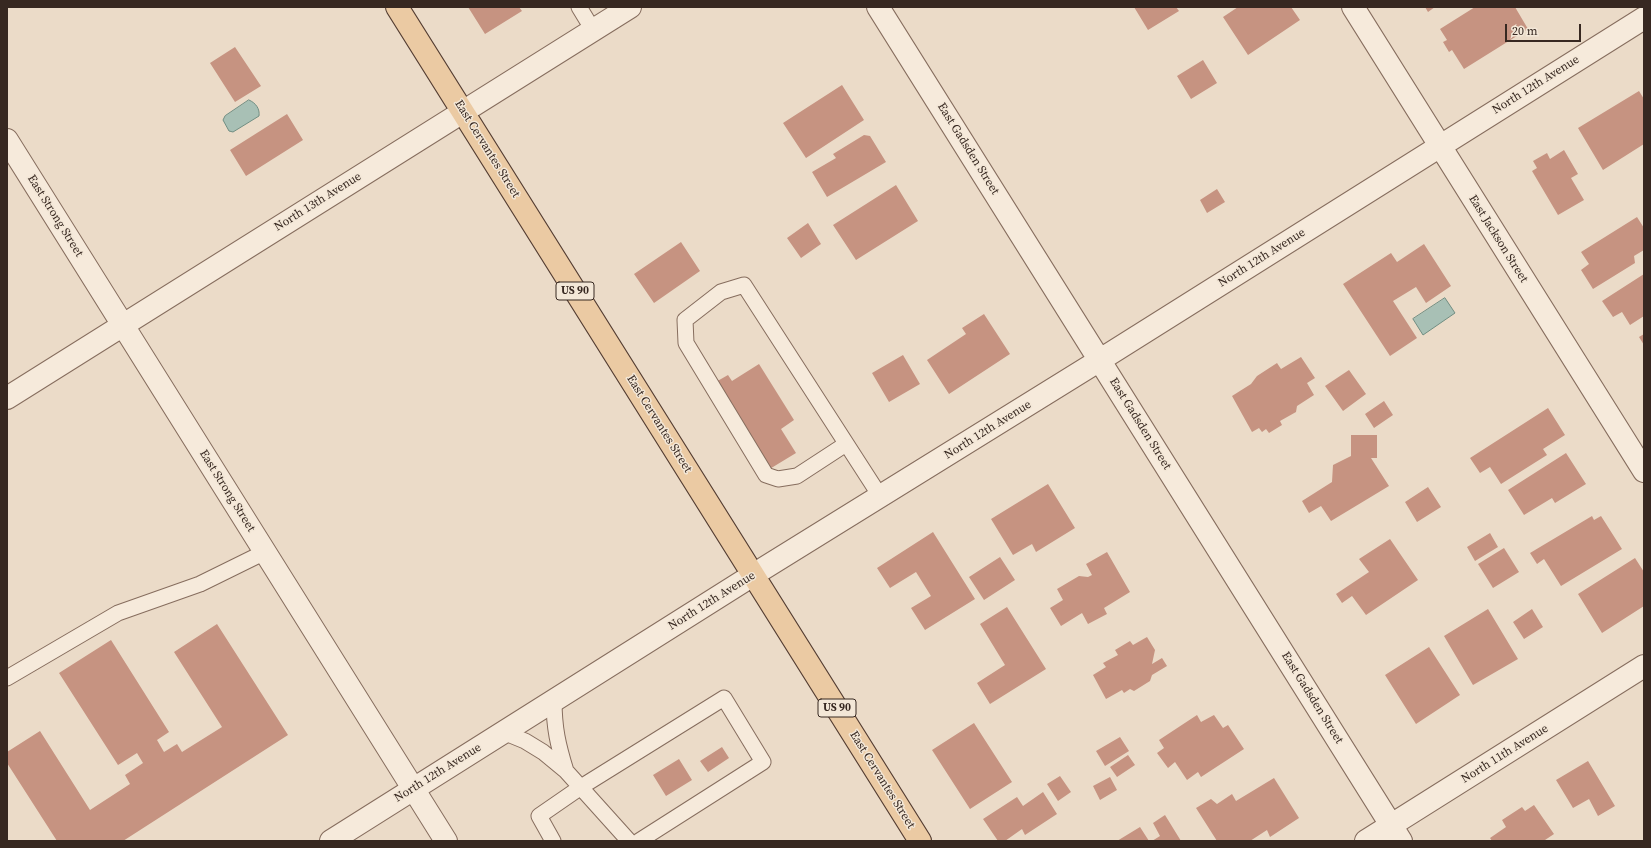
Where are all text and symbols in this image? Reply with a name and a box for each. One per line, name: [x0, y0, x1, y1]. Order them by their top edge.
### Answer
scale bar: [1507, 16, 1583, 42]
text: 20 m: [1512, 23, 1538, 39]
street label: North 12th Avenue: [1490, 52, 1582, 118]
street label: East Cervantes Street: [451, 98, 523, 200]
street label: East Gadsden Street: [934, 100, 1002, 198]
street label: North 13th Avenue: [272, 169, 364, 235]
street label: East Strong Street: [24, 172, 86, 260]
street label: East Jackson Street: [1465, 193, 1531, 285]
street label: North 12th Avenue: [1216, 225, 1308, 291]
road number: US 90: [556, 282, 594, 300]
street label: East Cervantes Street: [623, 373, 695, 475]
street label: East Gadsden Street: [1106, 375, 1174, 473]
street label: North 12th Avenue: [942, 397, 1034, 463]
street label: East Strong Street: [196, 447, 258, 535]
street label: North 12th Avenue: [666, 568, 758, 634]
street label: East Gadsden Street: [1278, 649, 1346, 747]
road number: US 90: [818, 699, 856, 717]
street label: North 11th Avenue: [1459, 721, 1551, 787]
street label: East Cervantes Street: [846, 729, 918, 831]
street label: North 12th Avenue: [392, 740, 484, 806]

